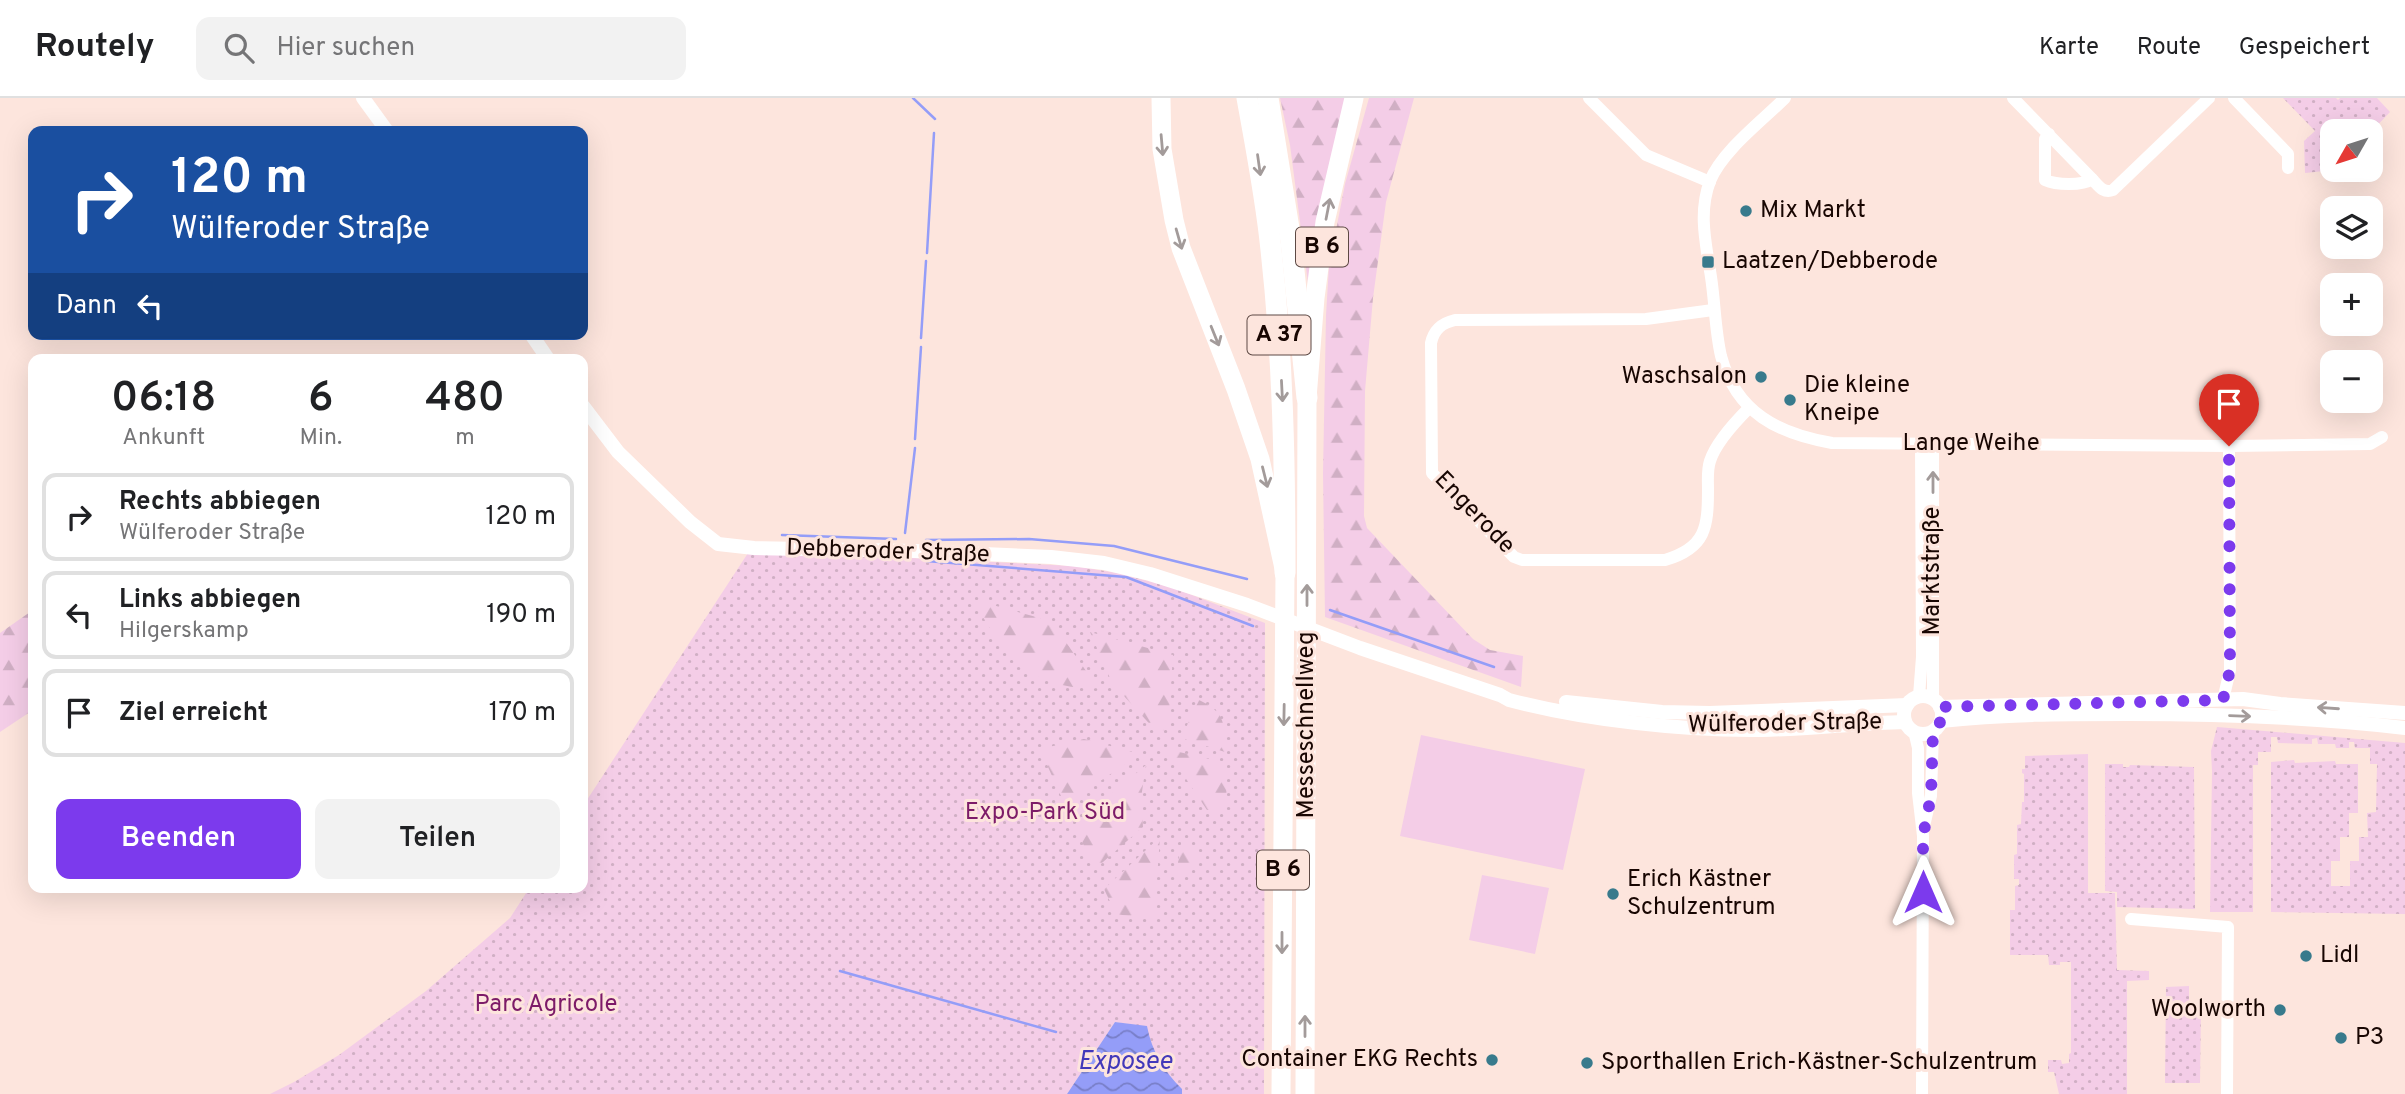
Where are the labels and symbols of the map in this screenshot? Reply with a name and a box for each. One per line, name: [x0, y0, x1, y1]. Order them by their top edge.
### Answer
north arrow: [2320, 119, 2384, 182]
one-way arrow: [1156, 133, 1169, 156]
one-way arrow: [1253, 153, 1266, 176]
place label: Mix Markt: [1760, 196, 1866, 226]
one-way arrow: [1321, 198, 1335, 221]
marker: Mix Markt: [1738, 203, 1754, 219]
one-way arrow: [1173, 227, 1186, 250]
road number: B 6: [1296, 228, 1348, 266]
place label: Laatzen/Debberode: [1722, 247, 1938, 277]
marker: Laatzen/Debberode: [1700, 254, 1716, 270]
road number: A 37: [1248, 316, 1310, 354]
one-way arrow: [1210, 325, 1223, 347]
place label: Waschsalon: [1622, 362, 1747, 392]
marker: Waschsalon: [1753, 369, 1769, 385]
place label: Die kleine Kneipe: [1804, 371, 1910, 429]
pin: [2199, 374, 2259, 446]
one-way arrow: [1276, 380, 1289, 402]
marker: Die kleine Kneipe: [1782, 392, 1798, 408]
street label: Lange Weihe: [1902, 429, 2040, 459]
one-way arrow: [1259, 465, 1272, 488]
street label: Engerode: [1427, 465, 1521, 561]
one-way arrow: [1926, 470, 1940, 493]
street label: Marktstraße: [1918, 507, 1948, 635]
street label: Debberoder Straße: [786, 533, 990, 571]
one-way arrow: [1300, 583, 1314, 606]
street label: Messeschnellweg: [1292, 632, 1322, 818]
one-way arrow: [2317, 701, 2340, 714]
one-way arrow: [1277, 703, 1291, 726]
street label: Wülferoder Straße: [1688, 707, 1882, 741]
one-way arrow: [2229, 709, 2252, 722]
park label: Expo-Park Süd: [965, 798, 1125, 828]
road number: B 6: [1257, 850, 1309, 890]
position arrow: [1886, 855, 1960, 929]
place label: Erich Kästner Schulzentrum: [1627, 865, 1776, 923]
marker: Erich Kästner Schulzentrum: [1605, 886, 1621, 902]
one-way arrow: [1275, 931, 1289, 954]
place label: Lidl: [2320, 941, 2359, 971]
marker: Lidl: [2298, 948, 2314, 964]
park label: Parc Agricole: [475, 990, 617, 1020]
place label: Woolworth: [2151, 995, 2266, 1025]
marker: Woolworth: [2272, 1002, 2288, 1018]
one-way arrow: [1299, 1015, 1312, 1038]
place label: P3: [2355, 1023, 2384, 1053]
marker: P3: [2333, 1030, 2349, 1046]
place label: Container EKG Rechts: [1241, 1045, 1478, 1075]
water label: Exposee: [1078, 1046, 1173, 1079]
place label: Sporthallen Erich-Kästner-Schulzentrum: [1601, 1048, 2037, 1078]
marker: Container EKG Rechts: [1484, 1052, 1500, 1068]
marker: Sporthallen Erich-Kästner-Schulzentrum: [1579, 1055, 1595, 1071]

